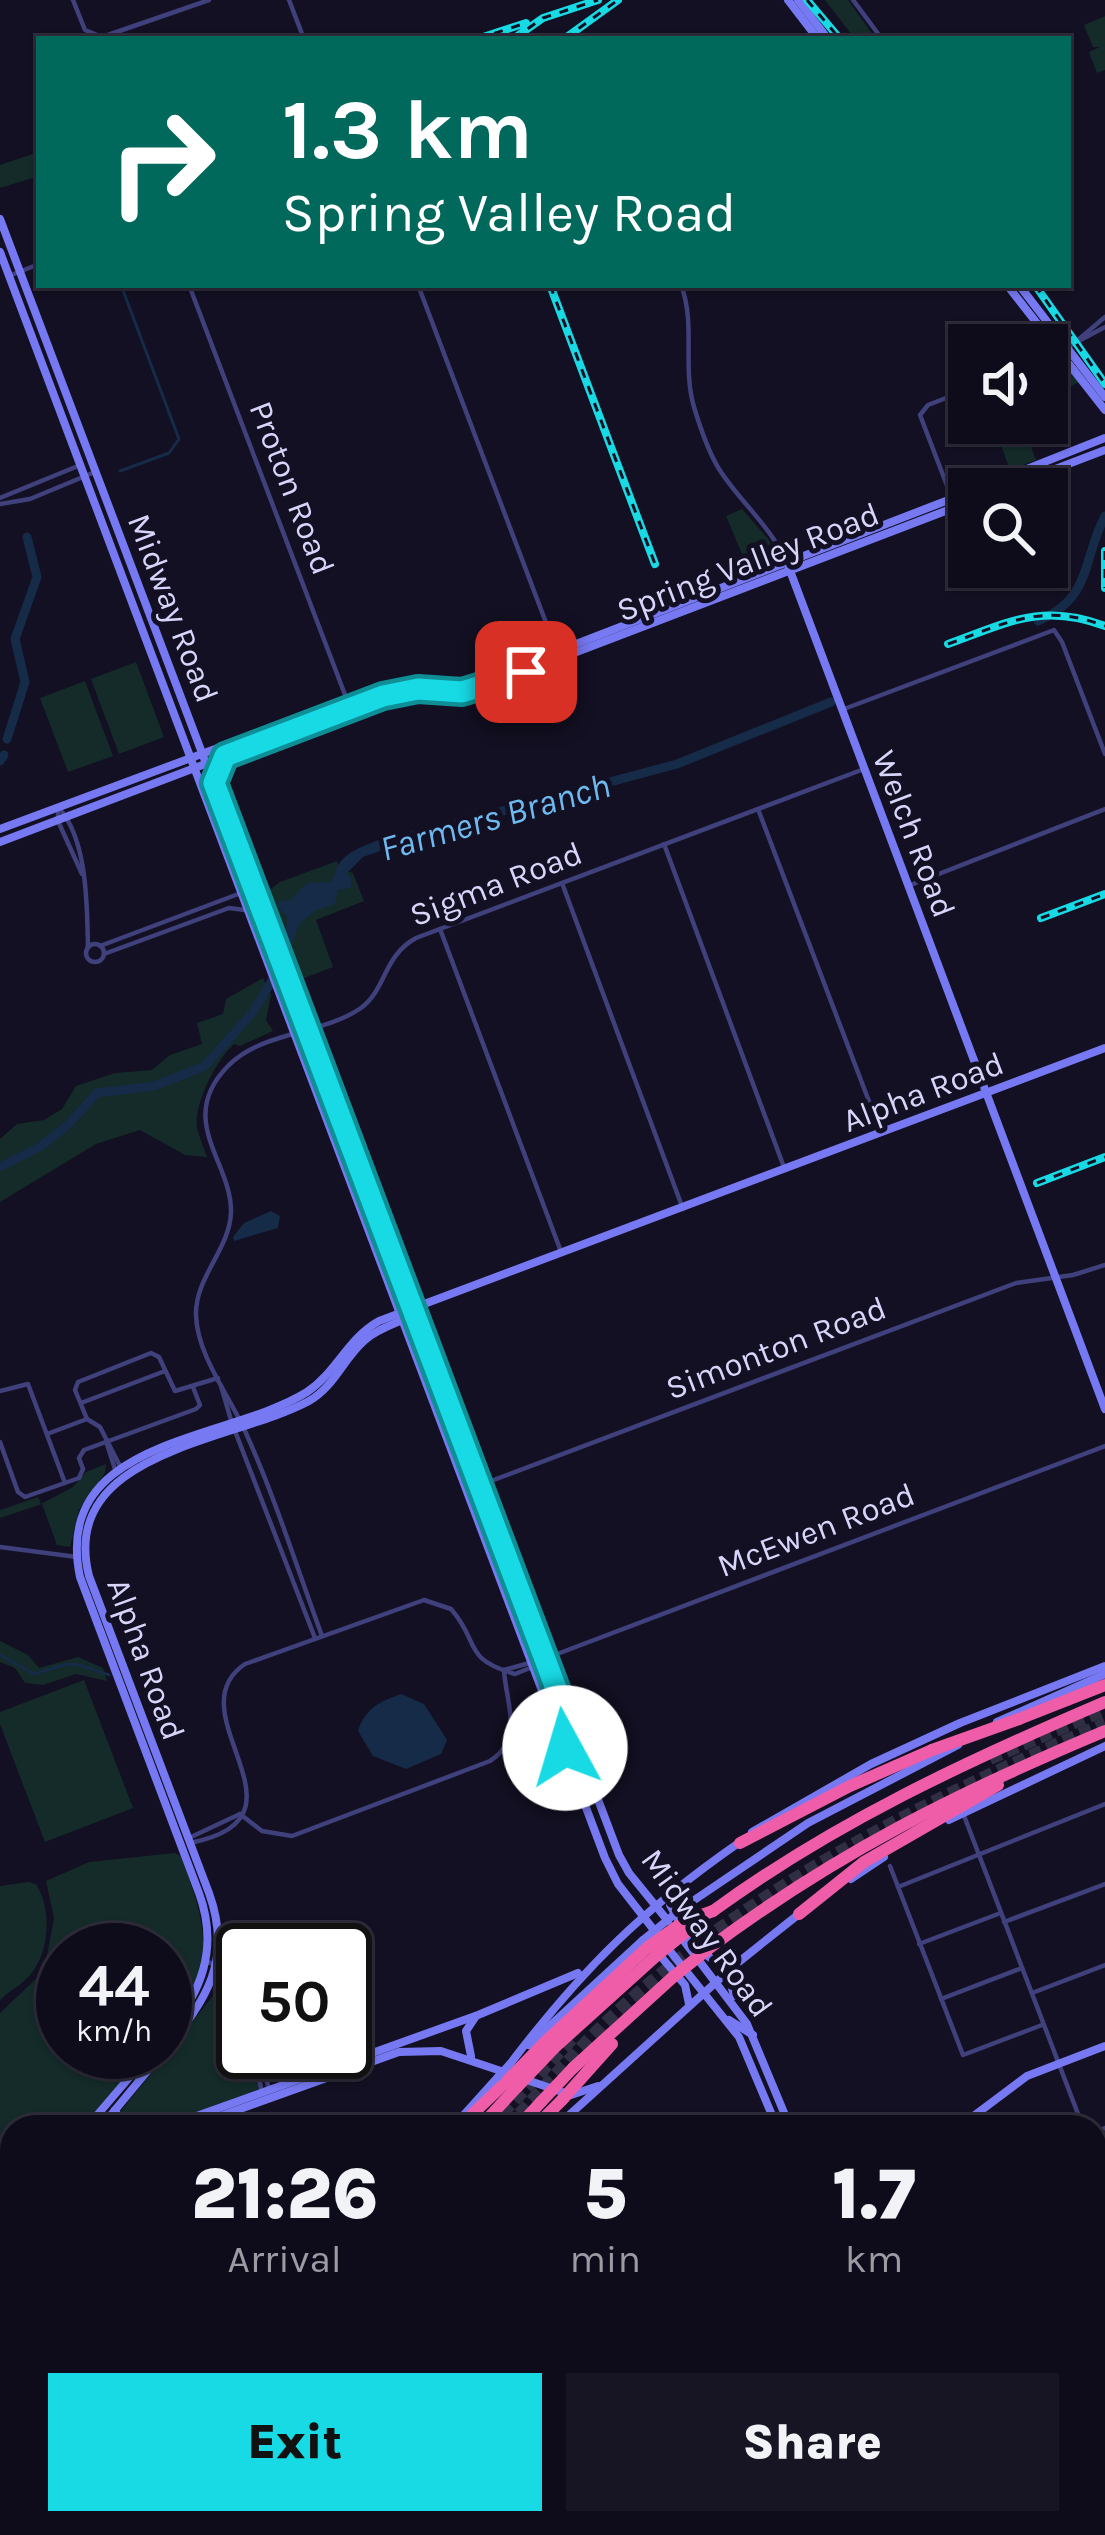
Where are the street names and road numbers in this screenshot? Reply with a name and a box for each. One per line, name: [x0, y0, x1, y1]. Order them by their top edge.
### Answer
street label: Proton Road: [242, 396, 342, 580]
street label: Spring Valley Road: [612, 495, 884, 629]
street label: Midway Road: [120, 508, 226, 708]
street label: Welch Road: [865, 745, 963, 923]
street label: Sigma Road: [405, 834, 587, 934]
street label: Alpha Road: [837, 1044, 1009, 1140]
street label: Simonton Road: [661, 1289, 891, 1407]
street label: McEwen Road: [712, 1475, 920, 1585]
street label: Alpha Road: [99, 1573, 193, 1745]
street label: Midway Road: [633, 1842, 781, 2024]

